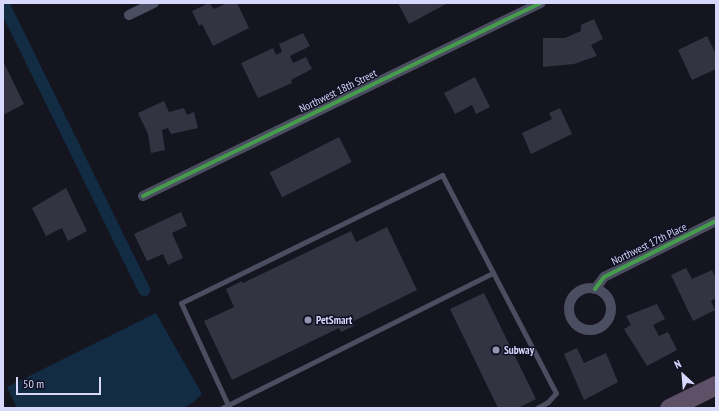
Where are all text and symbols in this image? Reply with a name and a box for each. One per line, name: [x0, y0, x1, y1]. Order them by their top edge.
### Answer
street label: Northwest 18th Street: [297, 67, 379, 115]
street label: Northwest 17th Place: [609, 220, 689, 268]
place label: PetSmart: [316, 313, 352, 327]
marker: PetSmart: [303, 315, 313, 325]
place label: Subway: [504, 343, 534, 357]
marker: Subway: [491, 345, 501, 355]
north arrow: [663, 355, 703, 395]
text: N: [672, 357, 683, 372]
scale bar: [18, 369, 103, 395]
text: 50 m: [23, 376, 44, 391]

